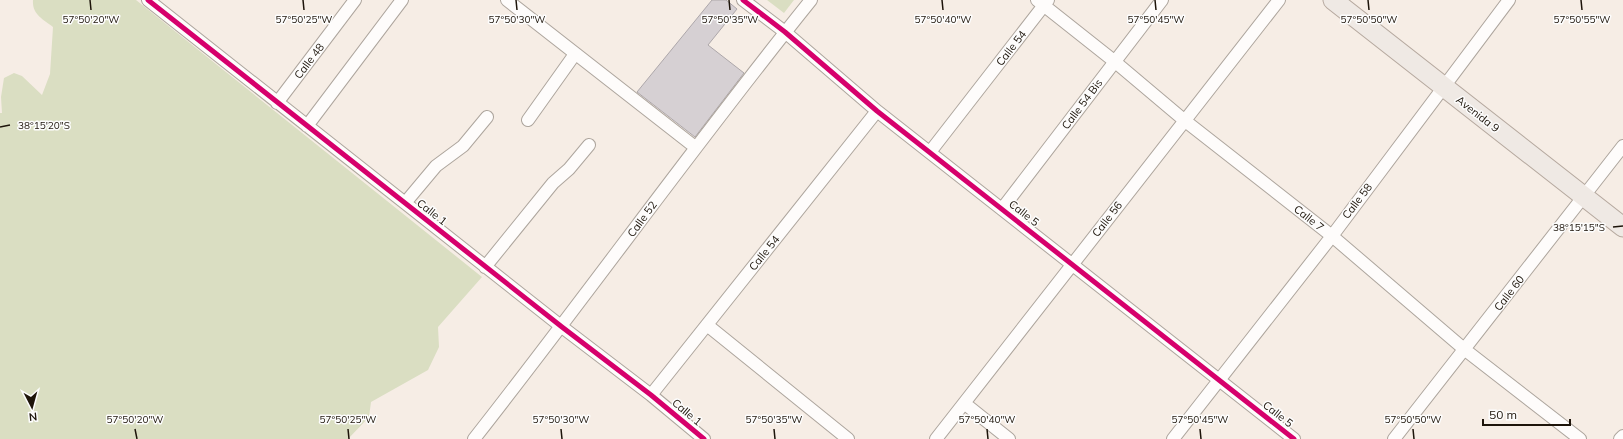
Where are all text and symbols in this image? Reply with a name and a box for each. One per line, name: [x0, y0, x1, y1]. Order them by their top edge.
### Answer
text: 57°50'20"W: [63, 13, 119, 26]
text: 57°50'25"W: [276, 13, 332, 26]
text: 57°50'30"W: [489, 13, 545, 26]
text: 57°50'35"W: [702, 13, 758, 26]
text: 57°50'40"W: [915, 13, 971, 26]
text: 57°50'45"W: [1128, 13, 1184, 26]
text: 57°50'50"W: [1341, 13, 1397, 26]
text: 57°50'55"W: [1554, 13, 1610, 26]
street label: Calle 54: [993, 27, 1029, 69]
street label: Calle 48: [291, 40, 327, 82]
street label: Calle 54 Bis: [1058, 76, 1106, 132]
street label: Avenida 9: [1453, 93, 1503, 135]
text: 38°15'20"S: [18, 119, 70, 132]
street label: Calle 58: [1339, 180, 1375, 222]
street label: Calle 1: [414, 196, 450, 228]
street label: Calle 5: [1006, 197, 1042, 229]
street label: Calle 52: [624, 198, 660, 240]
street label: Calle 56: [1089, 198, 1125, 240]
street label: Calle 7: [1291, 202, 1327, 234]
text: 38°15'15"S: [1553, 221, 1605, 234]
street label: Calle 54: [746, 232, 783, 273]
street label: Calle 60: [1491, 272, 1527, 314]
north arrow: [12, 387, 52, 427]
street label: Calle 1: [669, 396, 705, 428]
street label: Calle 5: [1260, 398, 1296, 430]
scale bar: [1483, 401, 1570, 427]
text: 50 m: [1489, 407, 1517, 422]
text: N: [28, 410, 38, 424]
text: 57°50'20"W: [107, 413, 163, 426]
text: 57°50'25"W: [320, 413, 376, 426]
text: 57°50'30"W: [533, 413, 589, 426]
text: 57°50'35"W: [746, 413, 802, 426]
text: 57°50'40"W: [959, 413, 1015, 426]
text: 57°50'45"W: [1172, 413, 1228, 426]
text: 57°50'50"W: [1385, 413, 1441, 426]

